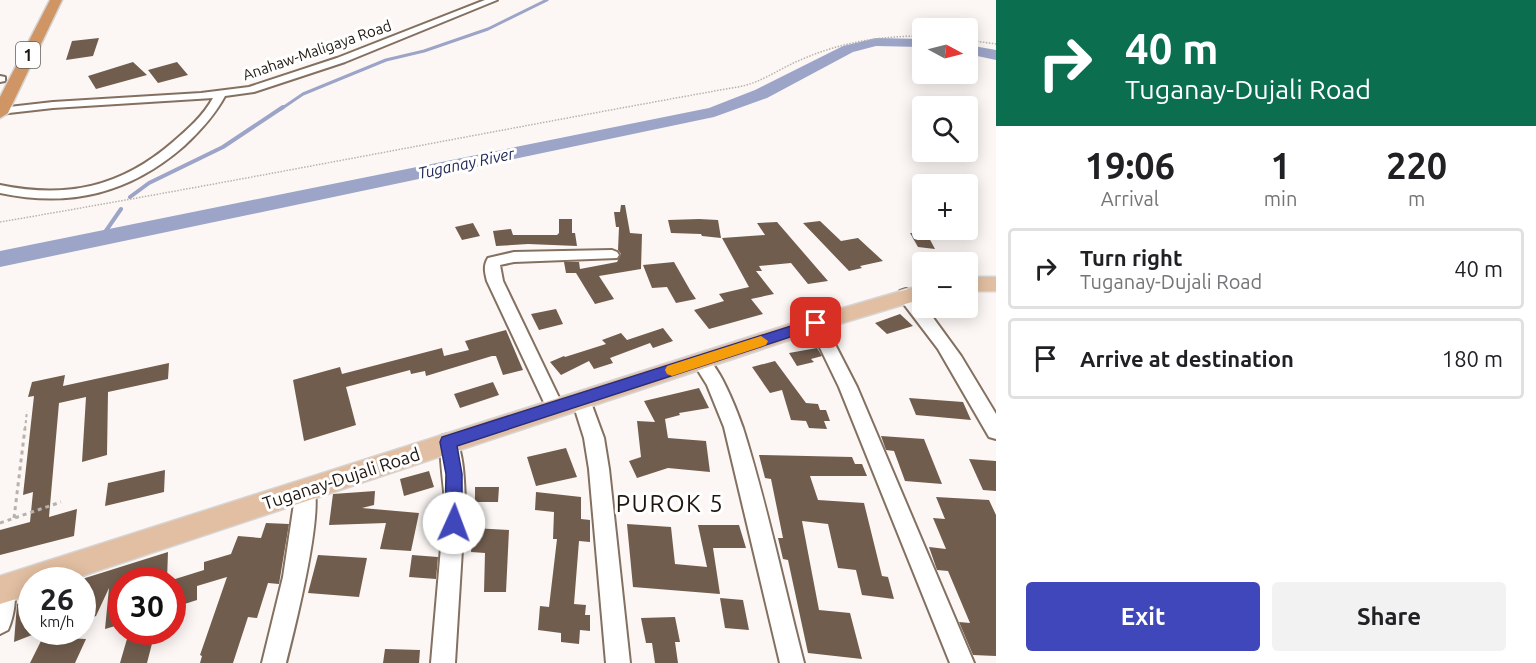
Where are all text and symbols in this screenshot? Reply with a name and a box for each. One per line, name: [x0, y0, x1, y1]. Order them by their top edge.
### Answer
street label: Anahaw-Maligaya Road: [241, 17, 393, 83]
north arrow: [912, 18, 978, 84]
map controls: [912, 18, 978, 318]
icon: right: [1026, 24, 1104, 102]
text: 40 m: [1125, 25, 1219, 72]
road number: 1: [16, 42, 40, 68]
text: Tuganay-Dujali Road: [1125, 74, 1371, 104]
button: search: [912, 96, 978, 162]
water label: Tuganay River: [416, 144, 517, 182]
text: 19:06: [1085, 145, 1175, 186]
text: 1: [1270, 145, 1291, 186]
text: 220: [1386, 145, 1447, 186]
button: +: [912, 174, 978, 240]
text: Arrival: [1101, 187, 1159, 210]
text: min: [1264, 187, 1297, 210]
text: m: [1408, 187, 1425, 210]
text: Turn right: [1080, 245, 1182, 270]
button: −: [912, 252, 978, 318]
icon: right: [1029, 252, 1062, 285]
text: 40 m: [1454, 256, 1503, 281]
text: Tuganay-Dujali Road: [1080, 270, 1262, 293]
pin: [790, 297, 841, 348]
icon: arrive: [799, 306, 832, 339]
icon: arrive: [1029, 342, 1062, 375]
text: Arrive at destination: [1080, 346, 1294, 371]
text: 180 m: [1442, 346, 1503, 371]
street label: Tuganay-Dujali Road: [260, 443, 422, 513]
district label: PUROK 5: [616, 490, 724, 517]
position arrow: [422, 491, 486, 555]
speed limit sign: 30: [108, 567, 186, 645]
text: 26: [40, 582, 74, 616]
button: Exit: [1026, 582, 1260, 651]
button: Share: [1272, 582, 1506, 651]
text: km/h: [40, 613, 74, 630]

